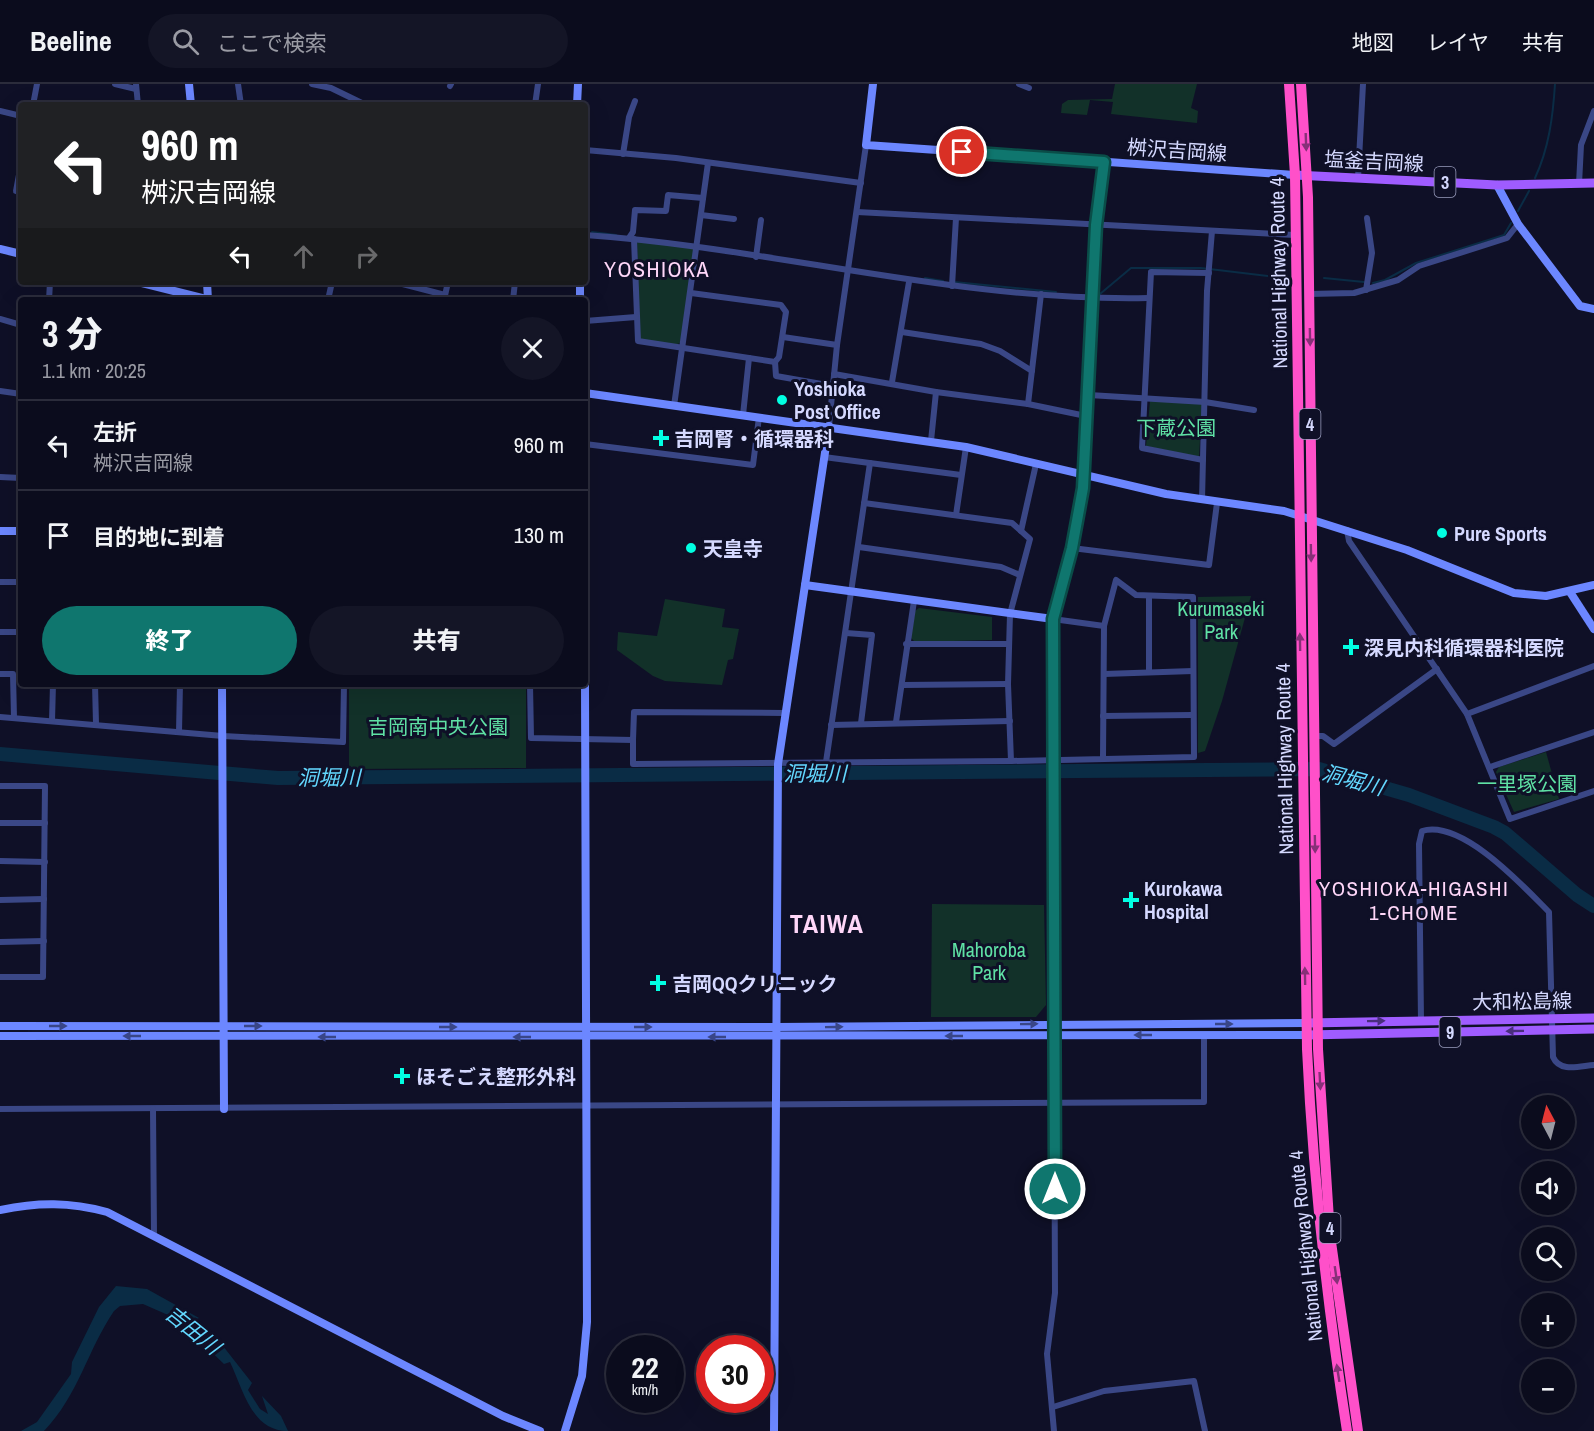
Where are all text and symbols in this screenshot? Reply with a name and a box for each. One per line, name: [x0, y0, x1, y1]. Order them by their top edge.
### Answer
search box: [148, 14, 568, 68]
text: Beeline: [30, 22, 112, 60]
icon: search: [169, 25, 202, 58]
text: ここで検索: [217, 28, 327, 58]
text: 地図: [1352, 28, 1394, 57]
text: レイヤ: [1427, 28, 1489, 57]
text: 共有: [1522, 28, 1564, 57]
text: 960 m: [141, 117, 239, 173]
icon: left: [42, 126, 120, 204]
pin: [936, 126, 987, 177]
street label: 桝沢吉岡線: [1126, 133, 1228, 167]
one-way arrow: [1301, 133, 1311, 152]
icon: arrive: [945, 135, 978, 168]
street label: 塩釜吉岡線: [1323, 145, 1425, 177]
road number: 3: [1434, 167, 1456, 197]
text: 桝沢吉岡線: [141, 174, 276, 210]
street label: National Highway Route 4: [1263, 177, 1293, 369]
icon: left: [224, 240, 257, 273]
icon: ahead: [287, 240, 320, 273]
icon: right: [350, 240, 383, 273]
district label: YOSHIOKA: [604, 254, 710, 284]
text: 3 分: [42, 310, 103, 358]
button: close: [501, 317, 564, 380]
one-way arrow: [1305, 328, 1315, 347]
text: 1.1 km · 20:25: [42, 357, 146, 384]
place label: Yoshioka Post Office: [794, 375, 881, 425]
marker: Yoshioka Post Office: [775, 393, 789, 407]
road number: 4: [1300, 409, 1320, 439]
park label: 下蔵公園: [1136, 414, 1216, 441]
text: 左折: [93, 417, 137, 447]
place label: 吉岡腎・循環器科: [674, 425, 834, 452]
icon: left: [42, 429, 75, 462]
marker: 吉岡腎・循環器科: [652, 429, 670, 447]
text: 960 m: [514, 430, 564, 460]
text: 桝沢吉岡線: [93, 449, 193, 476]
icon: arrive: [42, 519, 75, 552]
text: 130 m: [514, 520, 564, 550]
place label: Pure Sports: [1454, 520, 1547, 547]
text: 目的地に到着: [93, 522, 225, 552]
marker: Pure Sports: [1435, 526, 1449, 540]
place label: 天皇寺: [703, 535, 763, 562]
marker: 天皇寺: [684, 541, 698, 555]
one-way arrow: [1306, 544, 1316, 563]
park label: Kurumaseki Park: [1177, 595, 1265, 645]
button: 終了: [42, 606, 297, 675]
button: 共有: [309, 606, 564, 675]
one-way arrow: [1295, 632, 1305, 651]
place label: 深見内科循環器科医院: [1364, 634, 1564, 661]
marker: 深見内科循環器科医院: [1342, 638, 1360, 656]
street label: National Highway Route 4: [1269, 663, 1299, 855]
park label: 吉岡南中央公園: [368, 713, 508, 740]
water label: 洞堀川: [1319, 758, 1389, 803]
water label: 洞堀川: [784, 759, 848, 788]
water label: 洞堀川: [298, 763, 362, 792]
park label: 一里塚公園: [1477, 770, 1577, 797]
one-way arrow: [1310, 834, 1320, 853]
district label: YOSHIOKA-HIGASHI 1-CHOME: [1319, 874, 1509, 927]
place label: Kurokawa Hospital: [1144, 875, 1222, 925]
marker: Kurokawa Hospital: [1122, 891, 1140, 909]
district label: TAIWA: [790, 906, 864, 941]
park label: Mahoroba Park: [952, 936, 1026, 986]
one-way arrow: [1301, 967, 1310, 986]
place label: 吉岡QQクリニック: [672, 970, 838, 997]
marker: 吉岡QQクリニック: [649, 974, 667, 992]
street label: 大和松島線: [1472, 987, 1572, 1015]
one-way arrow: [1367, 1017, 1386, 1026]
road number: 9: [1440, 1017, 1460, 1047]
one-way arrow: [1020, 1019, 1039, 1029]
one-way arrow: [1215, 1019, 1234, 1029]
one-way arrow: [49, 1021, 68, 1031]
one-way arrow: [244, 1021, 263, 1031]
one-way arrow: [439, 1022, 458, 1032]
one-way arrow: [634, 1022, 653, 1032]
one-way arrow: [825, 1022, 844, 1032]
one-way arrow: [1505, 1026, 1524, 1036]
one-way arrow: [1133, 1030, 1152, 1040]
one-way arrow: [122, 1031, 141, 1041]
one-way arrow: [944, 1031, 963, 1041]
one-way arrow: [317, 1032, 336, 1042]
one-way arrow: [512, 1032, 531, 1042]
one-way arrow: [707, 1032, 726, 1042]
place label: ほそごえ整形外科: [416, 1063, 576, 1090]
marker: ほそごえ整形外科: [393, 1067, 411, 1085]
one-way arrow: [1315, 1072, 1324, 1091]
north arrow: [1521, 1095, 1575, 1149]
map controls: [1521, 1095, 1575, 1413]
street label: National Highway Route 4: [1282, 1149, 1328, 1343]
position arrow: [1023, 1157, 1087, 1221]
button: sound: [1521, 1161, 1575, 1215]
road number: 4: [1320, 1213, 1340, 1243]
button: search: [1521, 1227, 1575, 1281]
one-way arrow: [1331, 1266, 1340, 1285]
button: +: [1521, 1293, 1575, 1347]
water label: 吉田川: [159, 1299, 228, 1362]
speed limit sign: 30: [696, 1335, 774, 1413]
text: 22: [631, 1347, 659, 1387]
button: −: [1521, 1359, 1575, 1413]
one-way arrow: [1334, 1364, 1343, 1383]
text: km/h: [632, 1379, 658, 1400]

